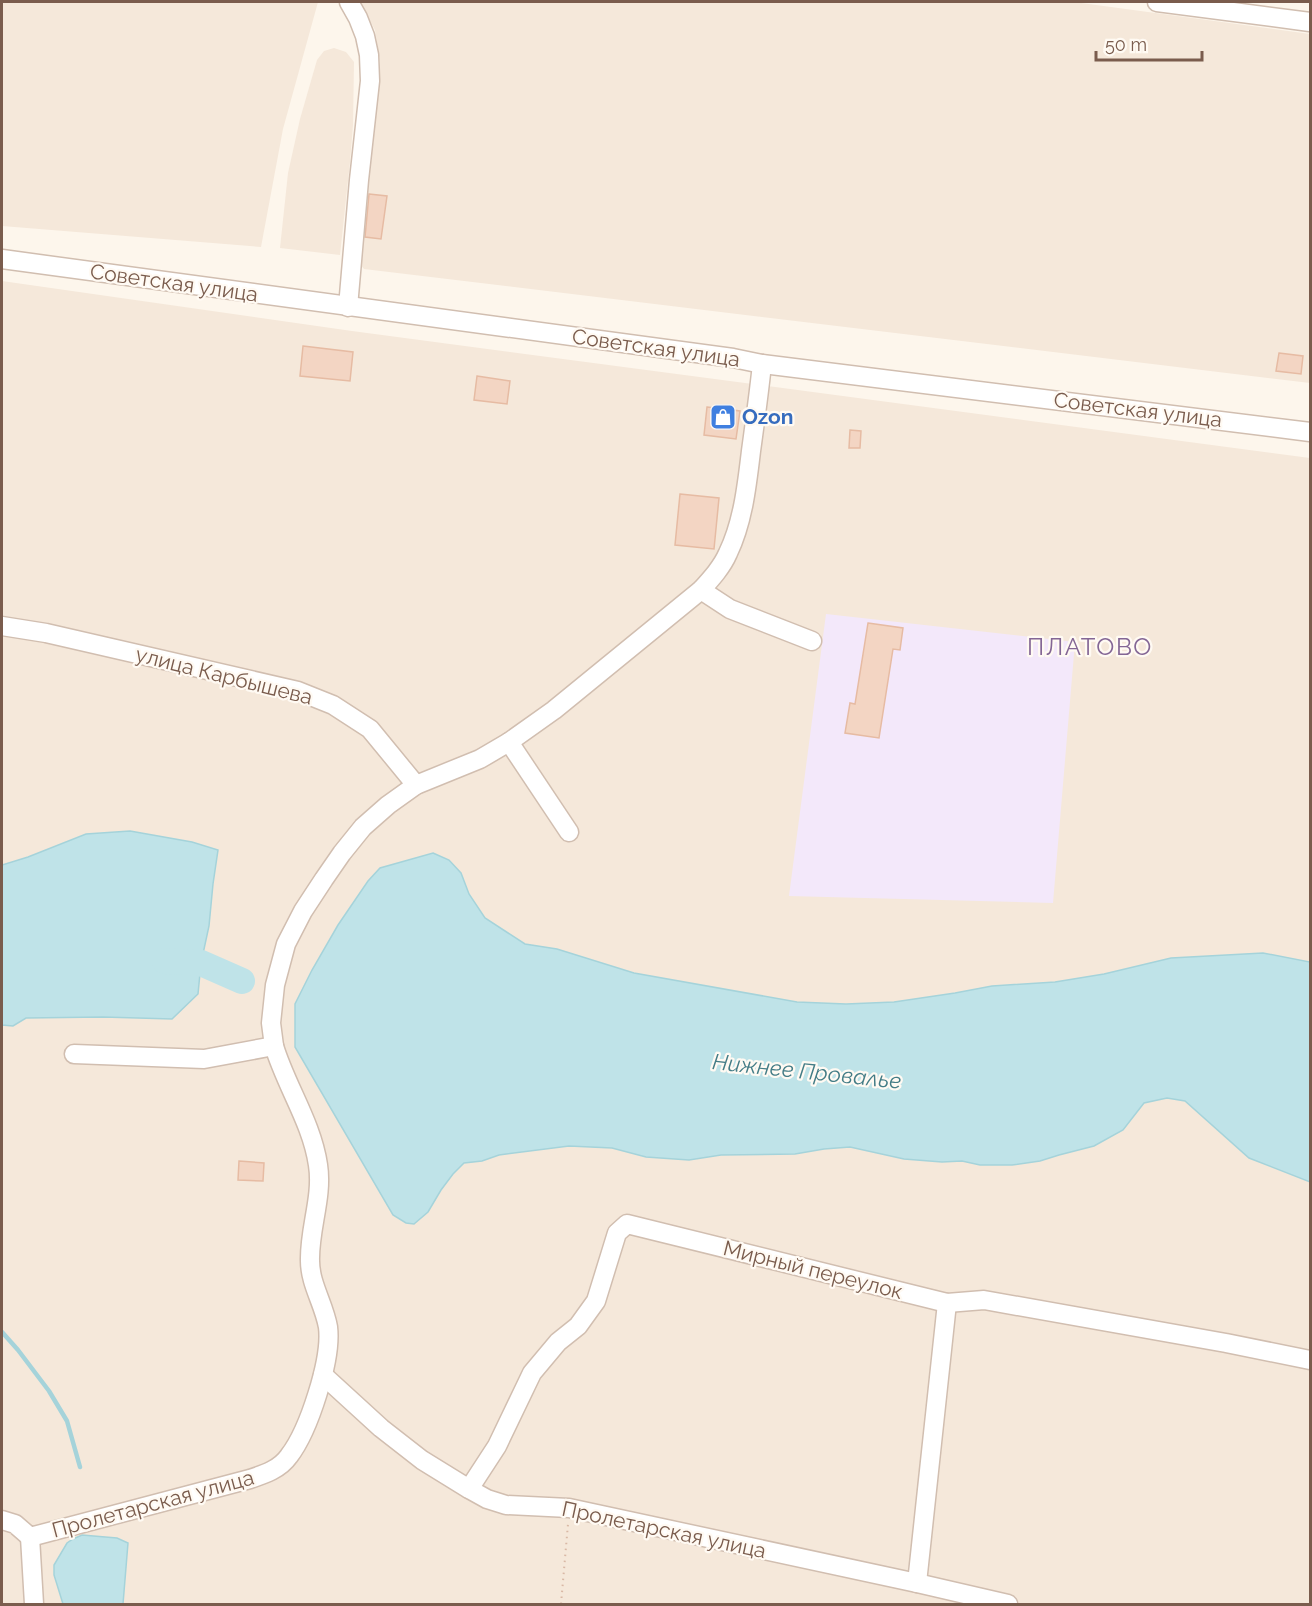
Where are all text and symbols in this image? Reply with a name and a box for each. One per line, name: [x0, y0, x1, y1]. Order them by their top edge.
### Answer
scale bar: [1096, 24, 1202, 62]
text: 50 m: [1105, 34, 1147, 55]
street label: Советская улица: [88, 258, 260, 307]
street label: Советская улица: [570, 323, 742, 372]
street label: Советская улица: [1052, 387, 1224, 432]
shop icon: Ozon: [708, 402, 738, 432]
place label: Ozon: [742, 404, 793, 429]
district label: ПЛАТОВО: [1027, 632, 1153, 661]
street label: улица Карбышева: [133, 641, 315, 710]
water label: Нижнее Провалье: [711, 1048, 903, 1094]
street label: Мирный переулок: [721, 1235, 906, 1304]
street label: Пролетарская улица: [49, 1465, 257, 1543]
street label: Пролетарская улица: [560, 1496, 768, 1563]

